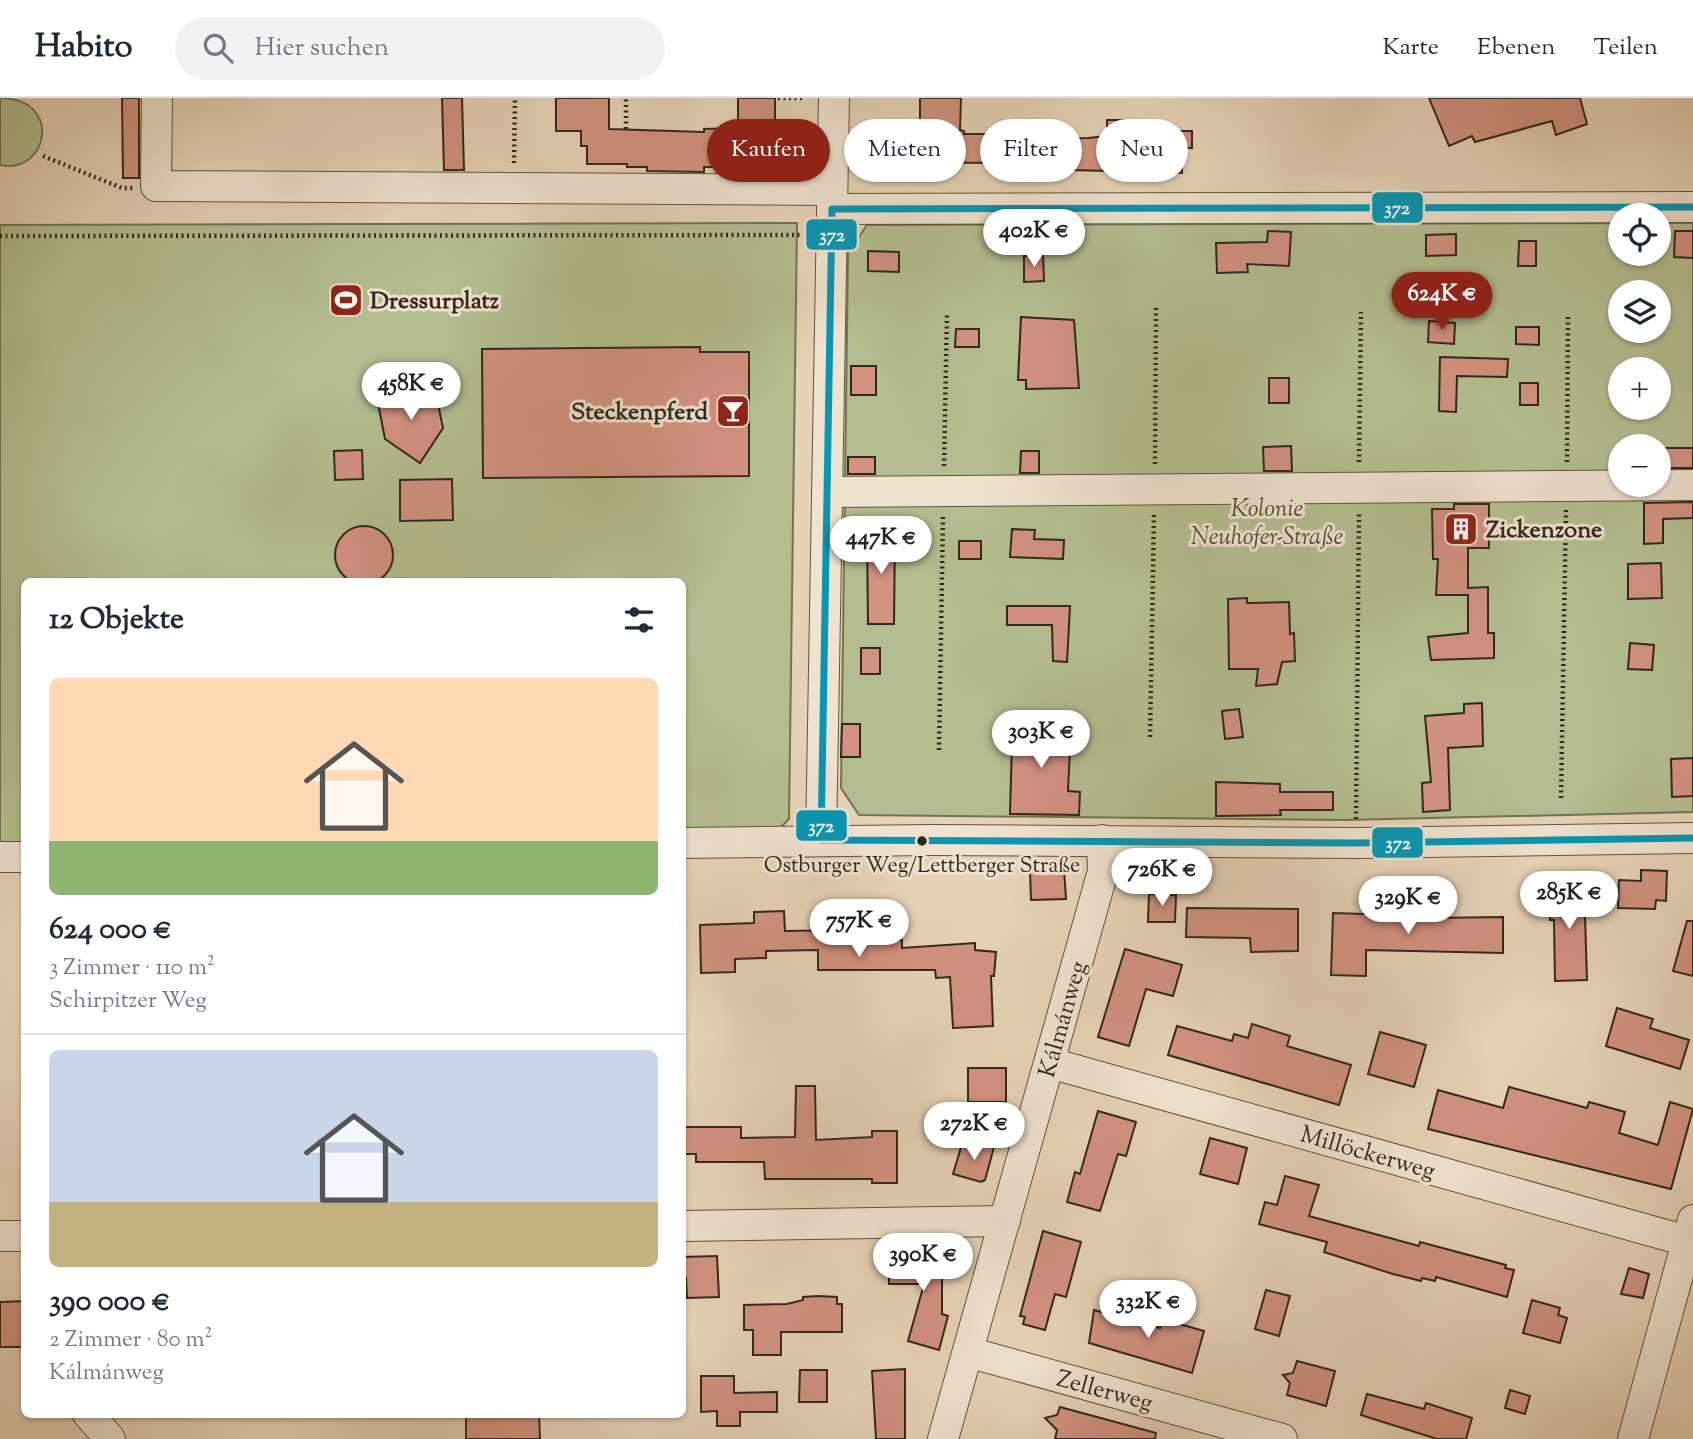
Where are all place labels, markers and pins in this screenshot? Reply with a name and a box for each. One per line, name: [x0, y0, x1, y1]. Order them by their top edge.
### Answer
pin: 402K €: [977, 209, 1091, 269]
pin: 624K €: [1385, 272, 1499, 332]
sports icon: Dressurplatz: [327, 281, 365, 319]
place label: Dressurplatz: [370, 285, 499, 319]
pin: 458K €: [354, 362, 468, 422]
bar icon: Steckenpferd: [714, 392, 752, 430]
place label: Steckenpferd: [571, 396, 708, 430]
building icon: Zickenzone: [1442, 510, 1480, 548]
place label: Zickenzone: [1486, 514, 1602, 548]
pin: 447K €: [824, 517, 938, 576]
pin: 303K €: [984, 710, 1098, 770]
marker: Ostburger Weg/Lettberger Straße: [915, 834, 929, 848]
pin: 726K €: [1105, 848, 1219, 908]
place label: Ostburger Weg/Lettberger Straße: [764, 851, 1080, 883]
pin: 285K €: [1512, 872, 1626, 931]
pin: 329K €: [1351, 876, 1465, 936]
pin: 757K €: [802, 900, 916, 959]
pin: 272K €: [917, 1102, 1031, 1162]
pin: 390K €: [866, 1234, 980, 1293]
pin: 332K €: [1091, 1280, 1205, 1340]

